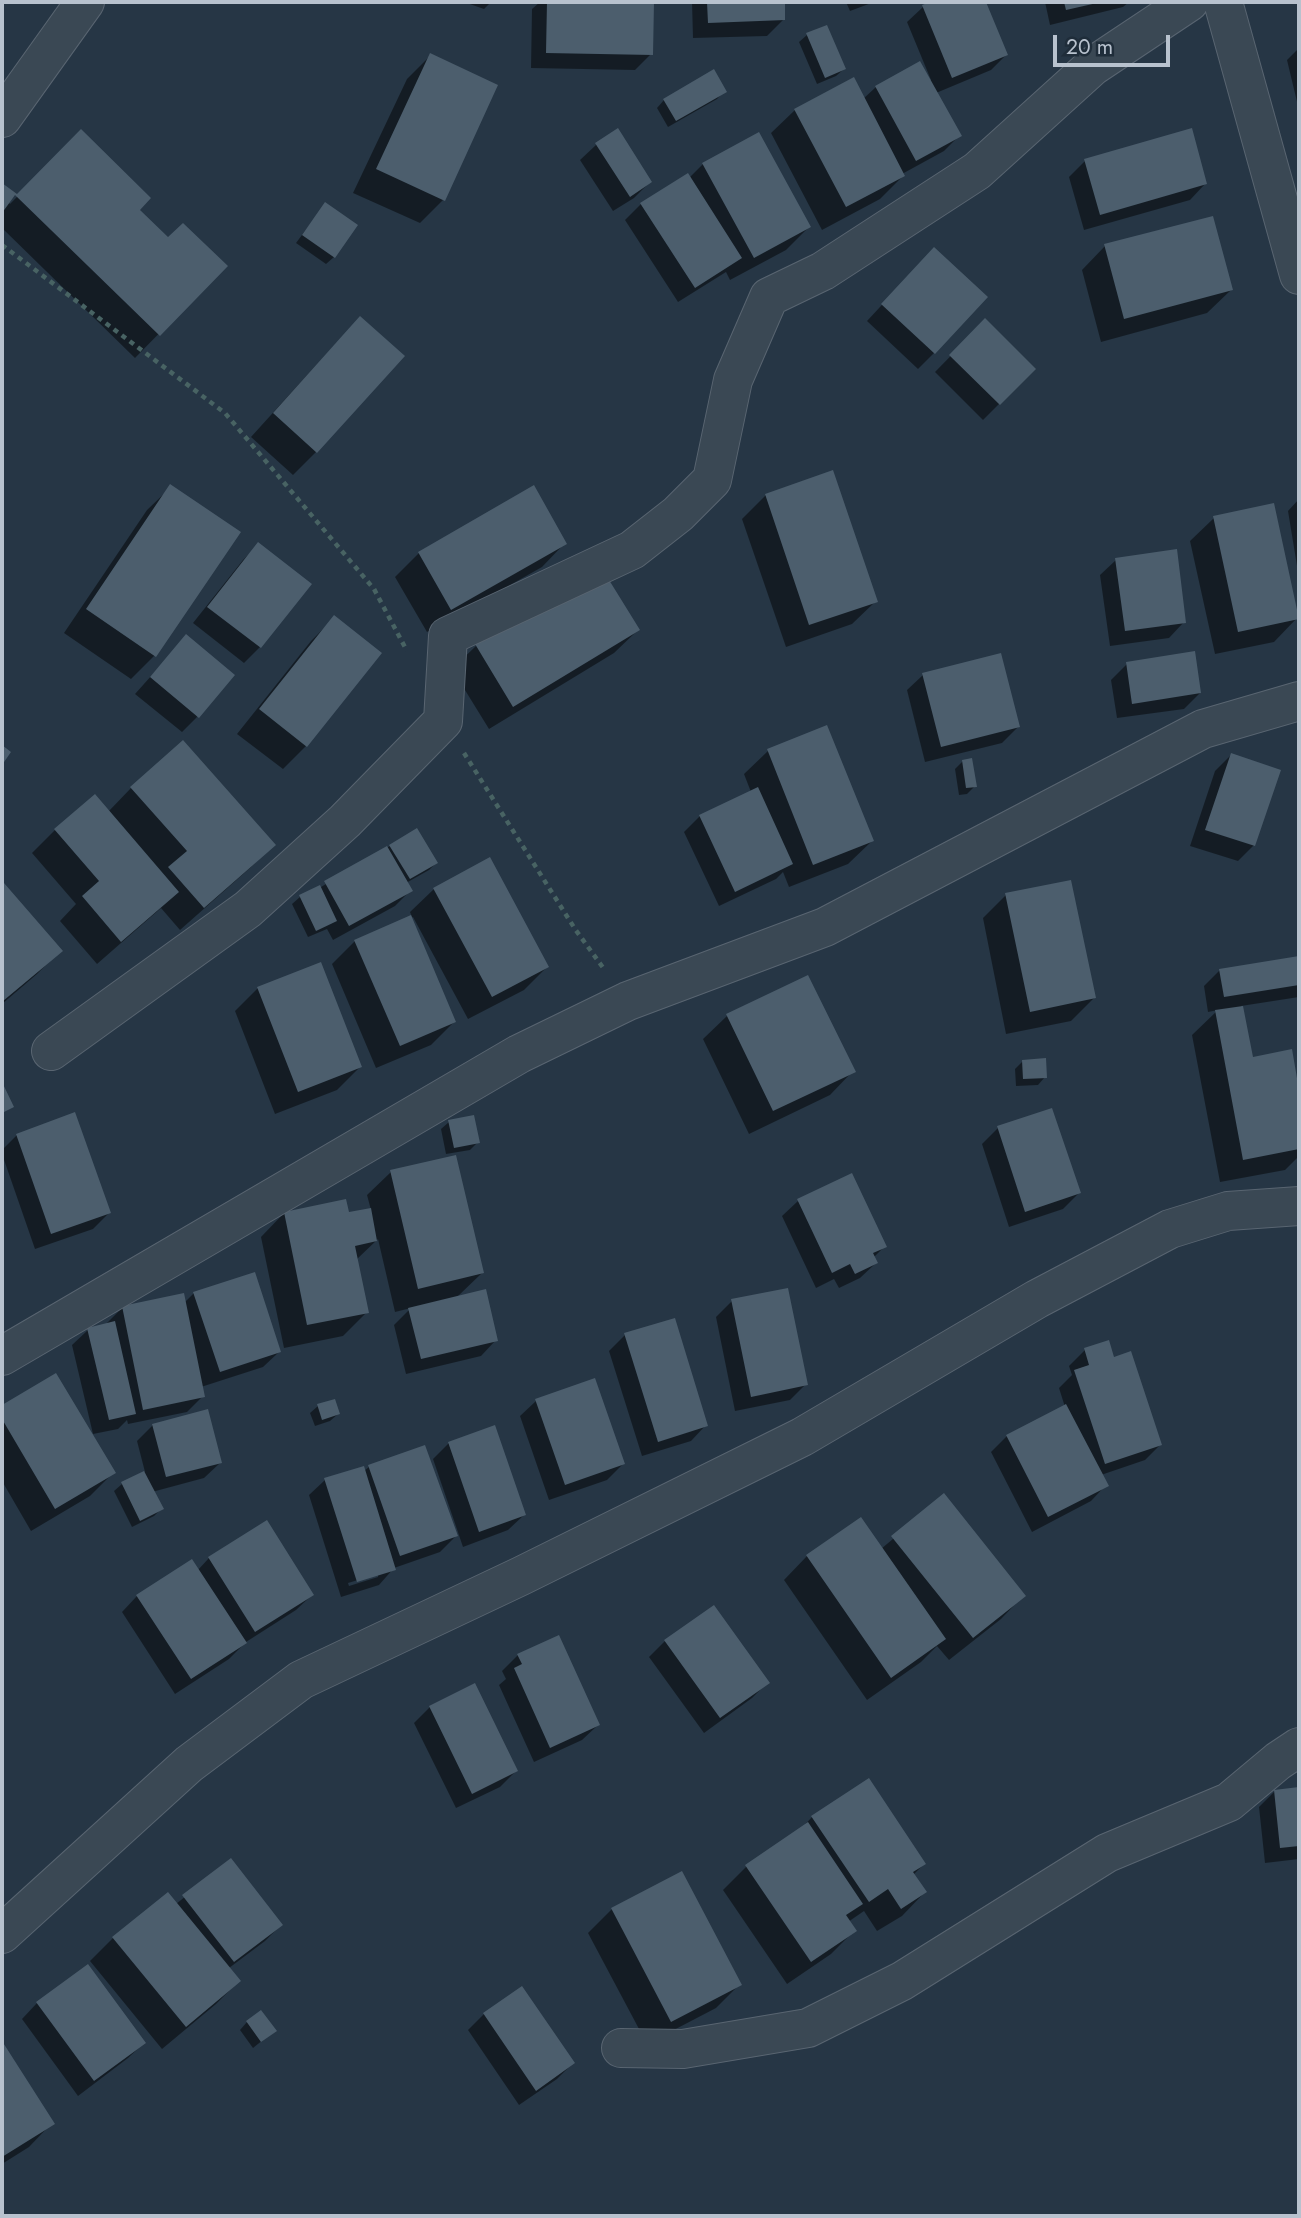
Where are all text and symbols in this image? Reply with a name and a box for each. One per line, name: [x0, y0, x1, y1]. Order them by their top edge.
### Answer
scale bar: [1056, 21, 1173, 65]
text: 20 m: [1066, 32, 1113, 62]

